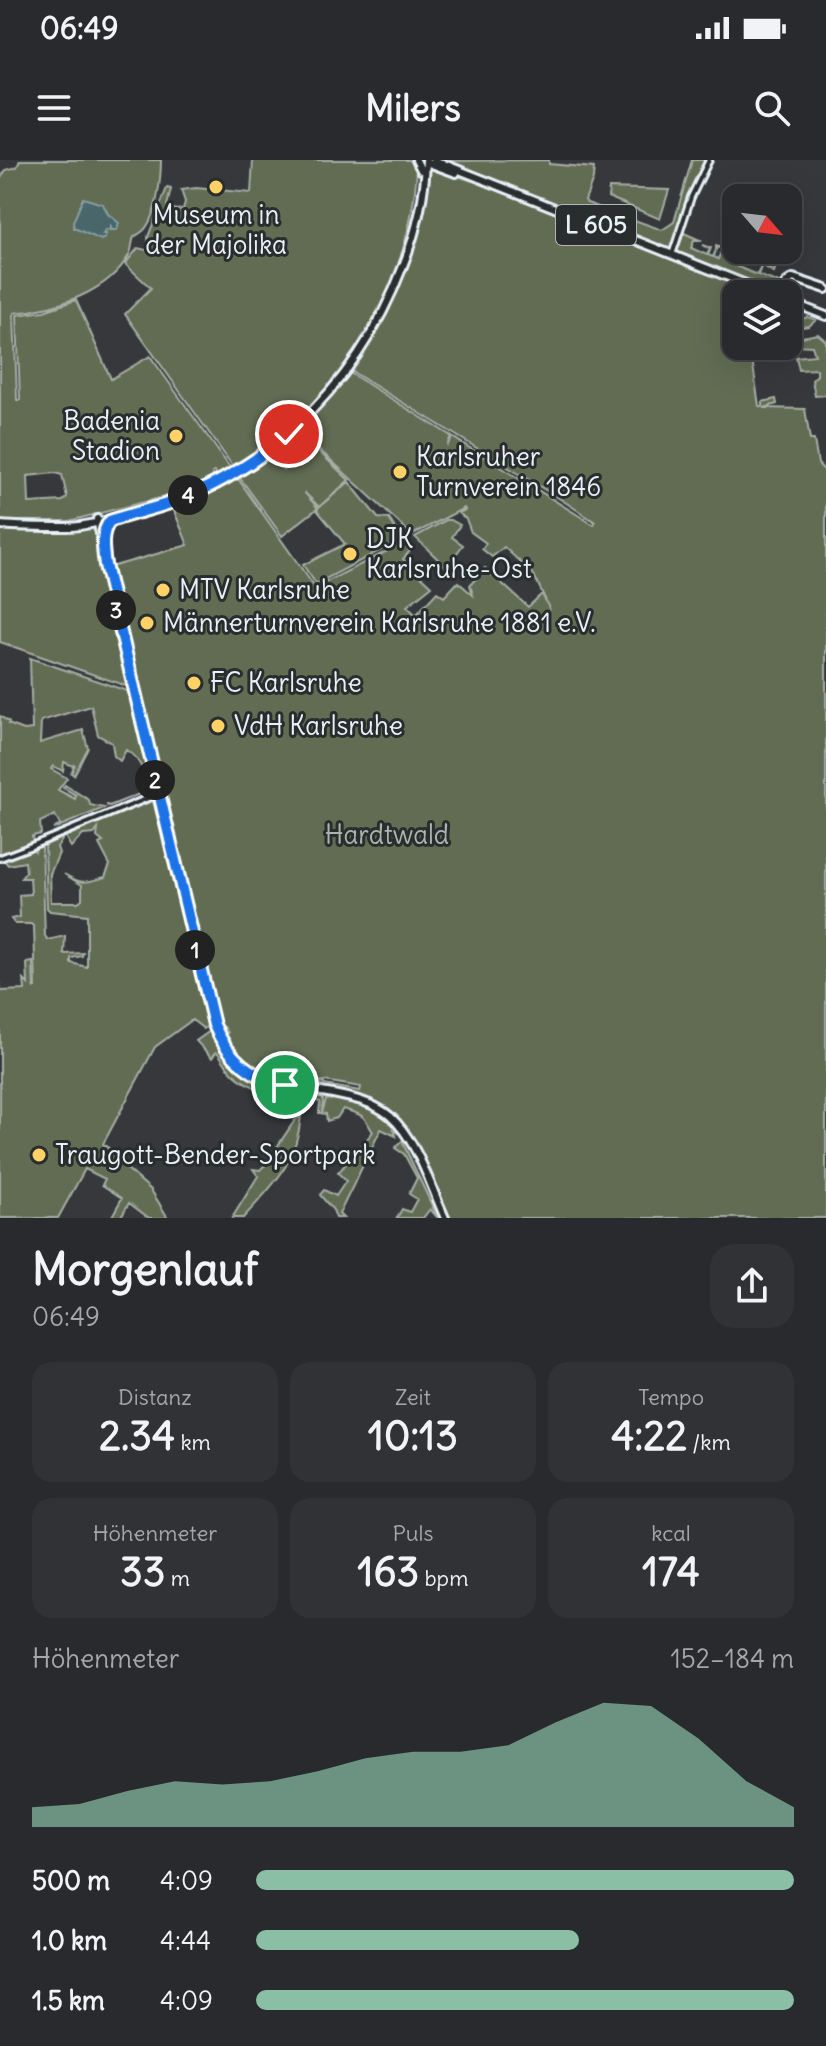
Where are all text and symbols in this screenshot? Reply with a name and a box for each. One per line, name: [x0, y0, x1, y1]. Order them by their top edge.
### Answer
text: 06:49: [40, 9, 118, 47]
icon: menu: [32, 86, 76, 130]
text: Milers: [365, 86, 461, 131]
icon: search: [750, 86, 794, 130]
marker: Museum in der Majolika: [207, 178, 225, 196]
north arrow: [722, 184, 802, 264]
map controls: [722, 184, 802, 360]
place label: Museum in der Majolika: [145, 198, 287, 261]
road number: L 605: [556, 205, 636, 245]
button: layers: [722, 280, 802, 360]
pin: [255, 400, 323, 468]
place label: Badenia Stadion: [63, 404, 160, 467]
icon: check: [267, 412, 311, 456]
marker: Badenia Stadion: [167, 427, 185, 445]
place label: Karlsruher Turnverein 1846: [416, 440, 601, 503]
marker: Karlsruher Turnverein 1846: [391, 463, 409, 481]
pin: 4: [168, 475, 208, 515]
text: 4: [182, 481, 194, 509]
place label: DJK Karlsruhe-Ost: [366, 522, 532, 585]
marker: DJK Karlsruhe-Ost: [341, 545, 359, 563]
place label: MTV Karlsruhe: [179, 573, 350, 606]
marker: MTV Karlsruhe: [154, 581, 172, 599]
pin: 3: [96, 590, 136, 630]
text: 3: [110, 596, 122, 624]
place label: Männerturnverein Karlsruhe 1881 e.V.: [163, 606, 596, 639]
marker: Männerturnverein Karlsruhe 1881 e.V.: [138, 614, 156, 632]
place label: FC Karlsruhe: [210, 666, 362, 699]
marker: FC Karlsruhe: [185, 674, 203, 692]
place label: VdH Karlsruhe: [234, 709, 403, 742]
marker: VdH Karlsruhe: [209, 717, 227, 735]
pin: 2: [135, 760, 175, 800]
text: 2: [149, 766, 161, 794]
park label: Hardtwald: [325, 818, 449, 851]
pin: 1: [175, 930, 215, 970]
text: 1: [191, 936, 199, 964]
pin: [251, 1051, 319, 1119]
icon: arrive: [263, 1063, 307, 1107]
place label: Traugott-Bender-Sportpark: [55, 1138, 376, 1171]
marker: Traugott-Bender-Sportpark: [30, 1146, 48, 1164]
text: Morgenlauf: [32, 1242, 258, 1297]
button: share: [710, 1244, 794, 1328]
text: 06:49: [32, 1300, 100, 1333]
text: Distanz: [118, 1383, 192, 1411]
text: Zeit: [395, 1383, 431, 1411]
text: Tempo: [638, 1383, 704, 1411]
text: 2.34: [99, 1411, 175, 1461]
text: 10:13: [368, 1411, 458, 1461]
text: 4:22: [611, 1411, 687, 1461]
text: km: [175, 1428, 211, 1456]
text: /km: [687, 1428, 731, 1456]
text: Höhenmeter: [93, 1519, 217, 1547]
text: Puls: [392, 1519, 434, 1547]
text: kcal: [651, 1519, 691, 1547]
text: 33: [120, 1547, 165, 1597]
text: 163: [358, 1547, 419, 1597]
text: 174: [642, 1547, 700, 1597]
text: m: [165, 1564, 190, 1592]
text: bpm: [419, 1564, 468, 1592]
text: Höhenmeter: [32, 1642, 179, 1675]
text: 152–184 m: [670, 1642, 794, 1675]
text: 500 m: [32, 1864, 110, 1897]
text: 4:09: [160, 1864, 213, 1897]
text: 1.0 km: [32, 1924, 107, 1957]
text: 4:44: [160, 1924, 211, 1957]
text: 1.5 km: [32, 1984, 105, 2017]
text: 4:09: [160, 1984, 213, 2017]

